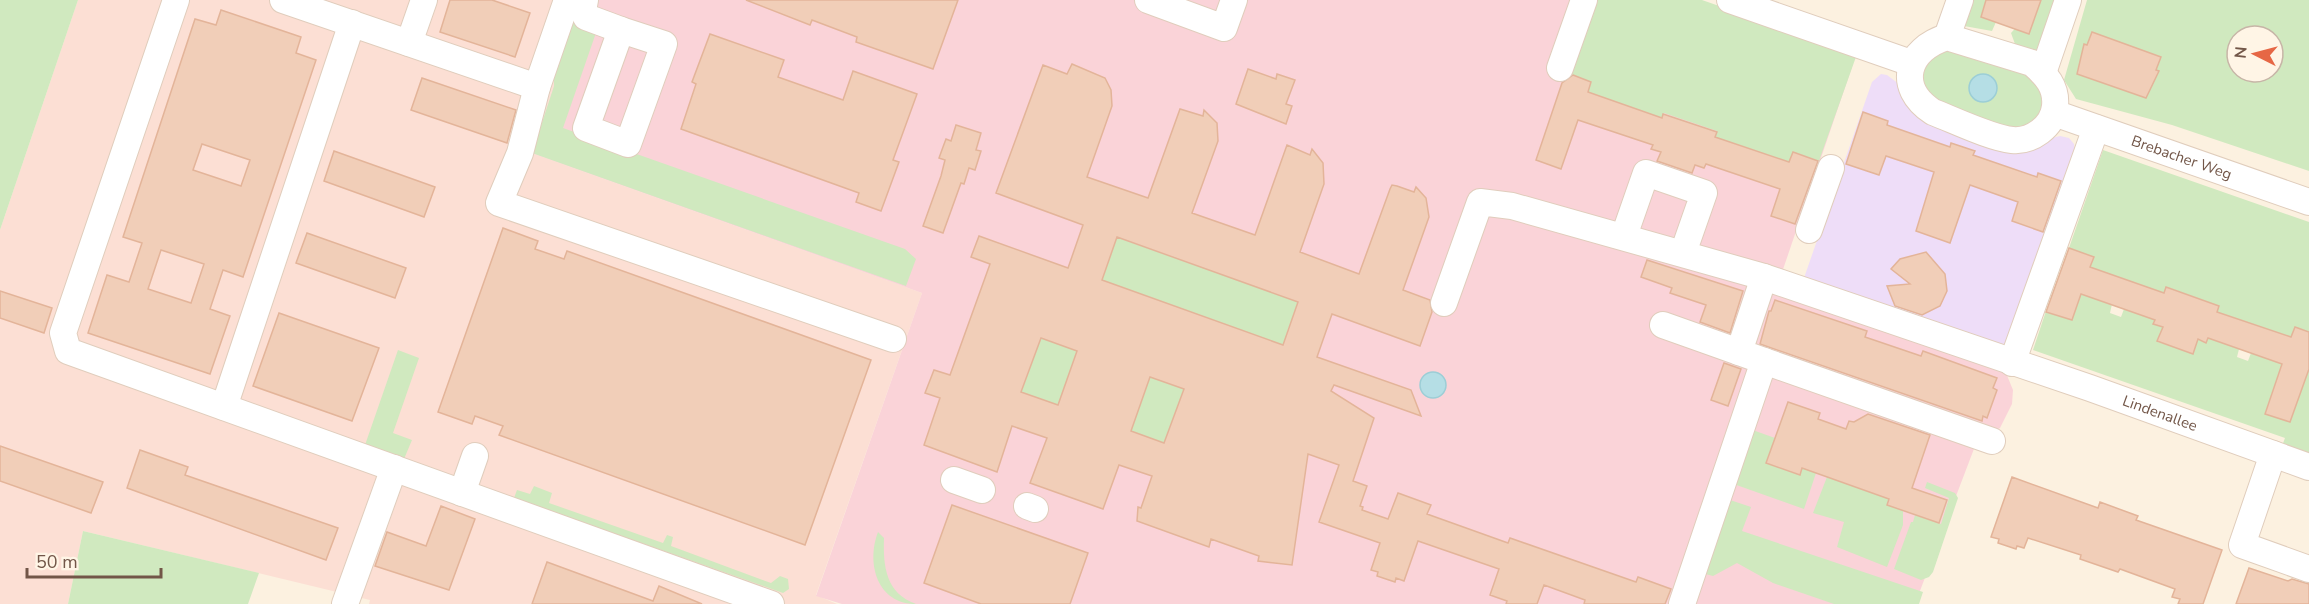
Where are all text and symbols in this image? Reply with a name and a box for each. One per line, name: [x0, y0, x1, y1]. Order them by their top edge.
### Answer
north arrow: [2225, 24, 2285, 84]
text: N: [2230, 45, 2253, 60]
street label: Brebacher Weg: [2128, 131, 2234, 184]
street label: Lindenallee: [2120, 391, 2200, 436]
scale bar: [27, 541, 160, 579]
text: 50 m: [36, 550, 78, 574]

